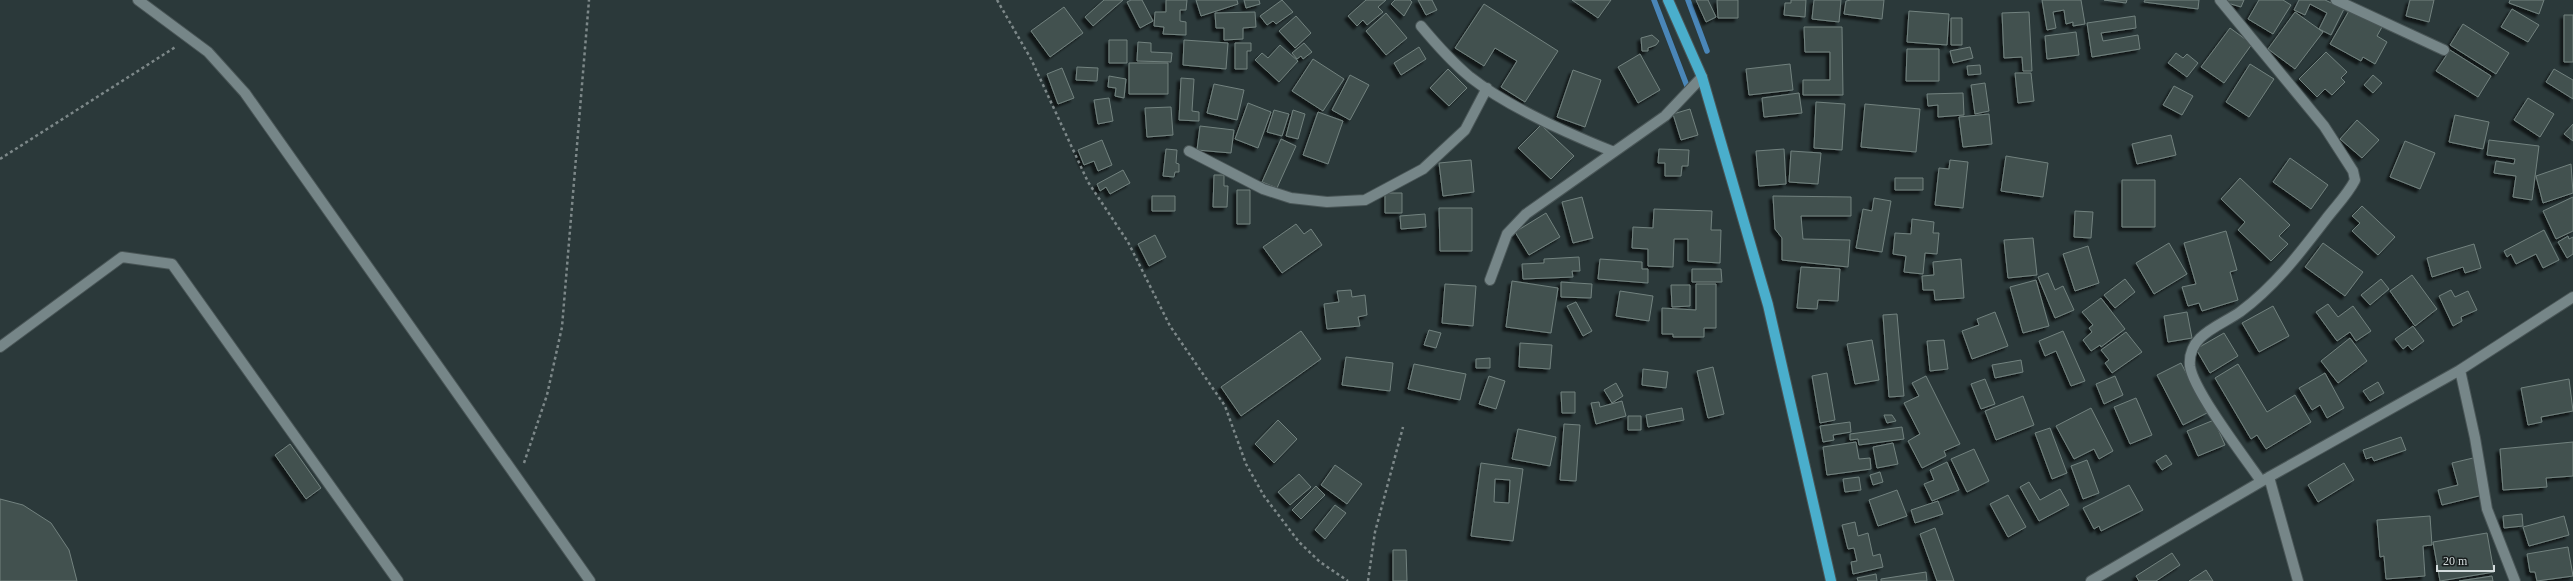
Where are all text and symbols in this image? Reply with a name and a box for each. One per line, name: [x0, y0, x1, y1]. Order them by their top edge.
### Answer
scale bar: [2437, 547, 2494, 573]
text: 20 m: [2443, 554, 2468, 568]

